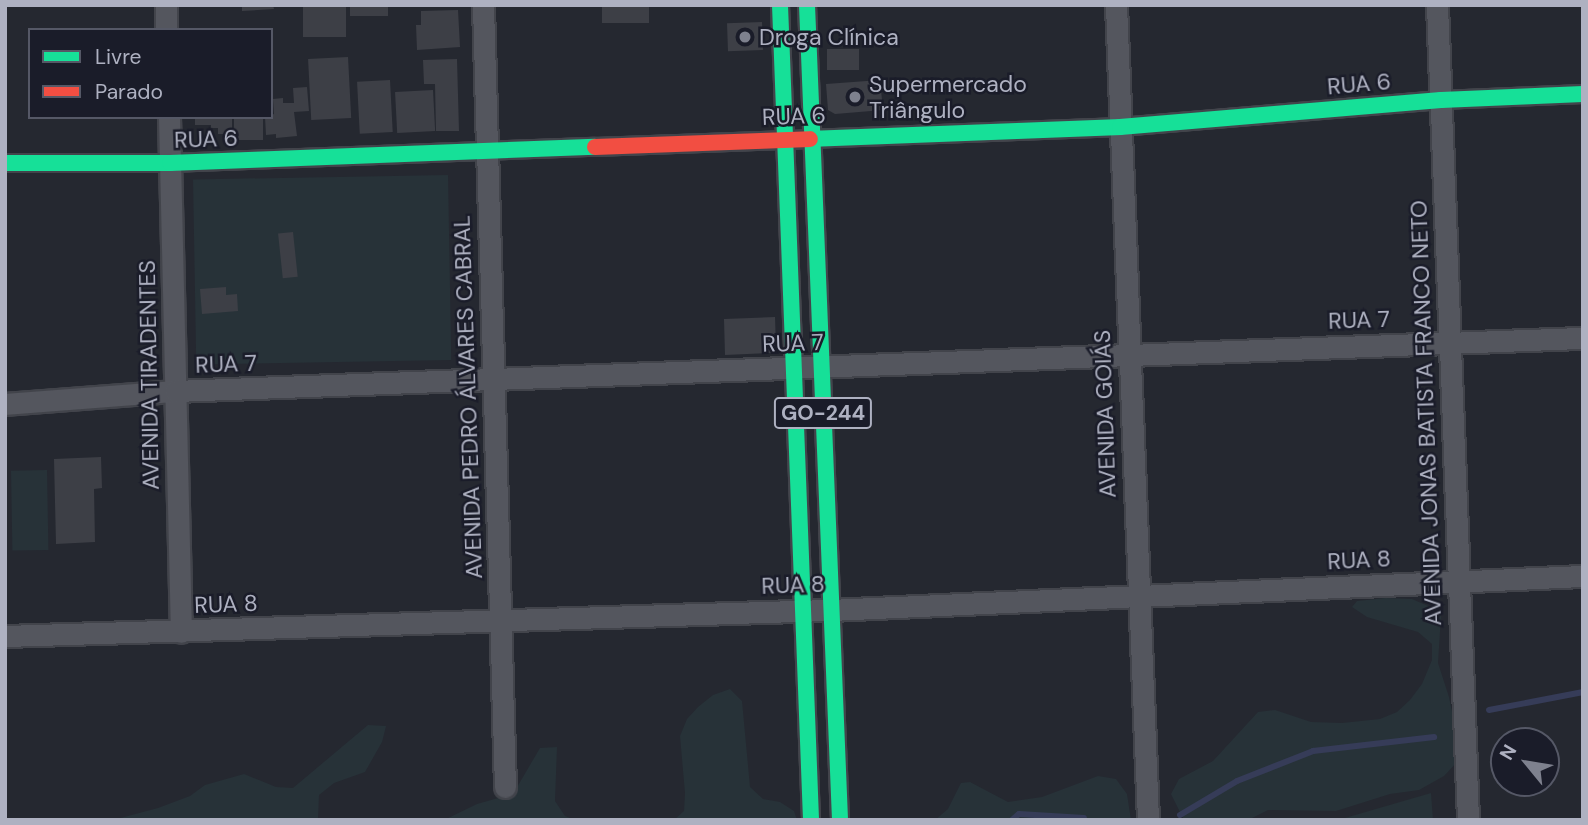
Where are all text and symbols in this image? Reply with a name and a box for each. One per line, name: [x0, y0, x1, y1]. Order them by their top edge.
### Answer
place label: Droga Clínica: [759, 23, 899, 51]
legend: [28, 28, 273, 119]
marker: Droga Clínica: [737, 29, 753, 45]
text: Livre: [95, 43, 141, 71]
street label: RUA 6: [1326, 67, 1392, 101]
place label: Supermercado Triângulo: [869, 70, 1027, 124]
text: Parado: [95, 78, 163, 106]
marker: Supermercado Triângulo: [847, 89, 863, 105]
street label: RUA 6: [762, 101, 826, 131]
street label: RUA 6: [174, 124, 238, 154]
street label: AVENIDA JONAS BATISTA FRANCO NETO: [1405, 200, 1447, 626]
street label: AVENIDA PEDRO ÁLVARES CABRAL: [448, 215, 488, 579]
street label: AVENIDA TIRADENTES: [133, 260, 165, 490]
street label: RUA 7: [1328, 305, 1390, 335]
street label: RUA 7: [762, 328, 824, 358]
street label: AVENIDA GOIÁS: [1088, 330, 1122, 498]
street label: RUA 7: [195, 349, 257, 379]
road number: GO-244: [772, 396, 874, 430]
street label: RUA 8: [1327, 545, 1391, 575]
street label: RUA 8: [761, 570, 825, 600]
street label: RUA 8: [194, 589, 258, 619]
north arrow: [1490, 727, 1560, 797]
text: N: [1494, 740, 1522, 765]

